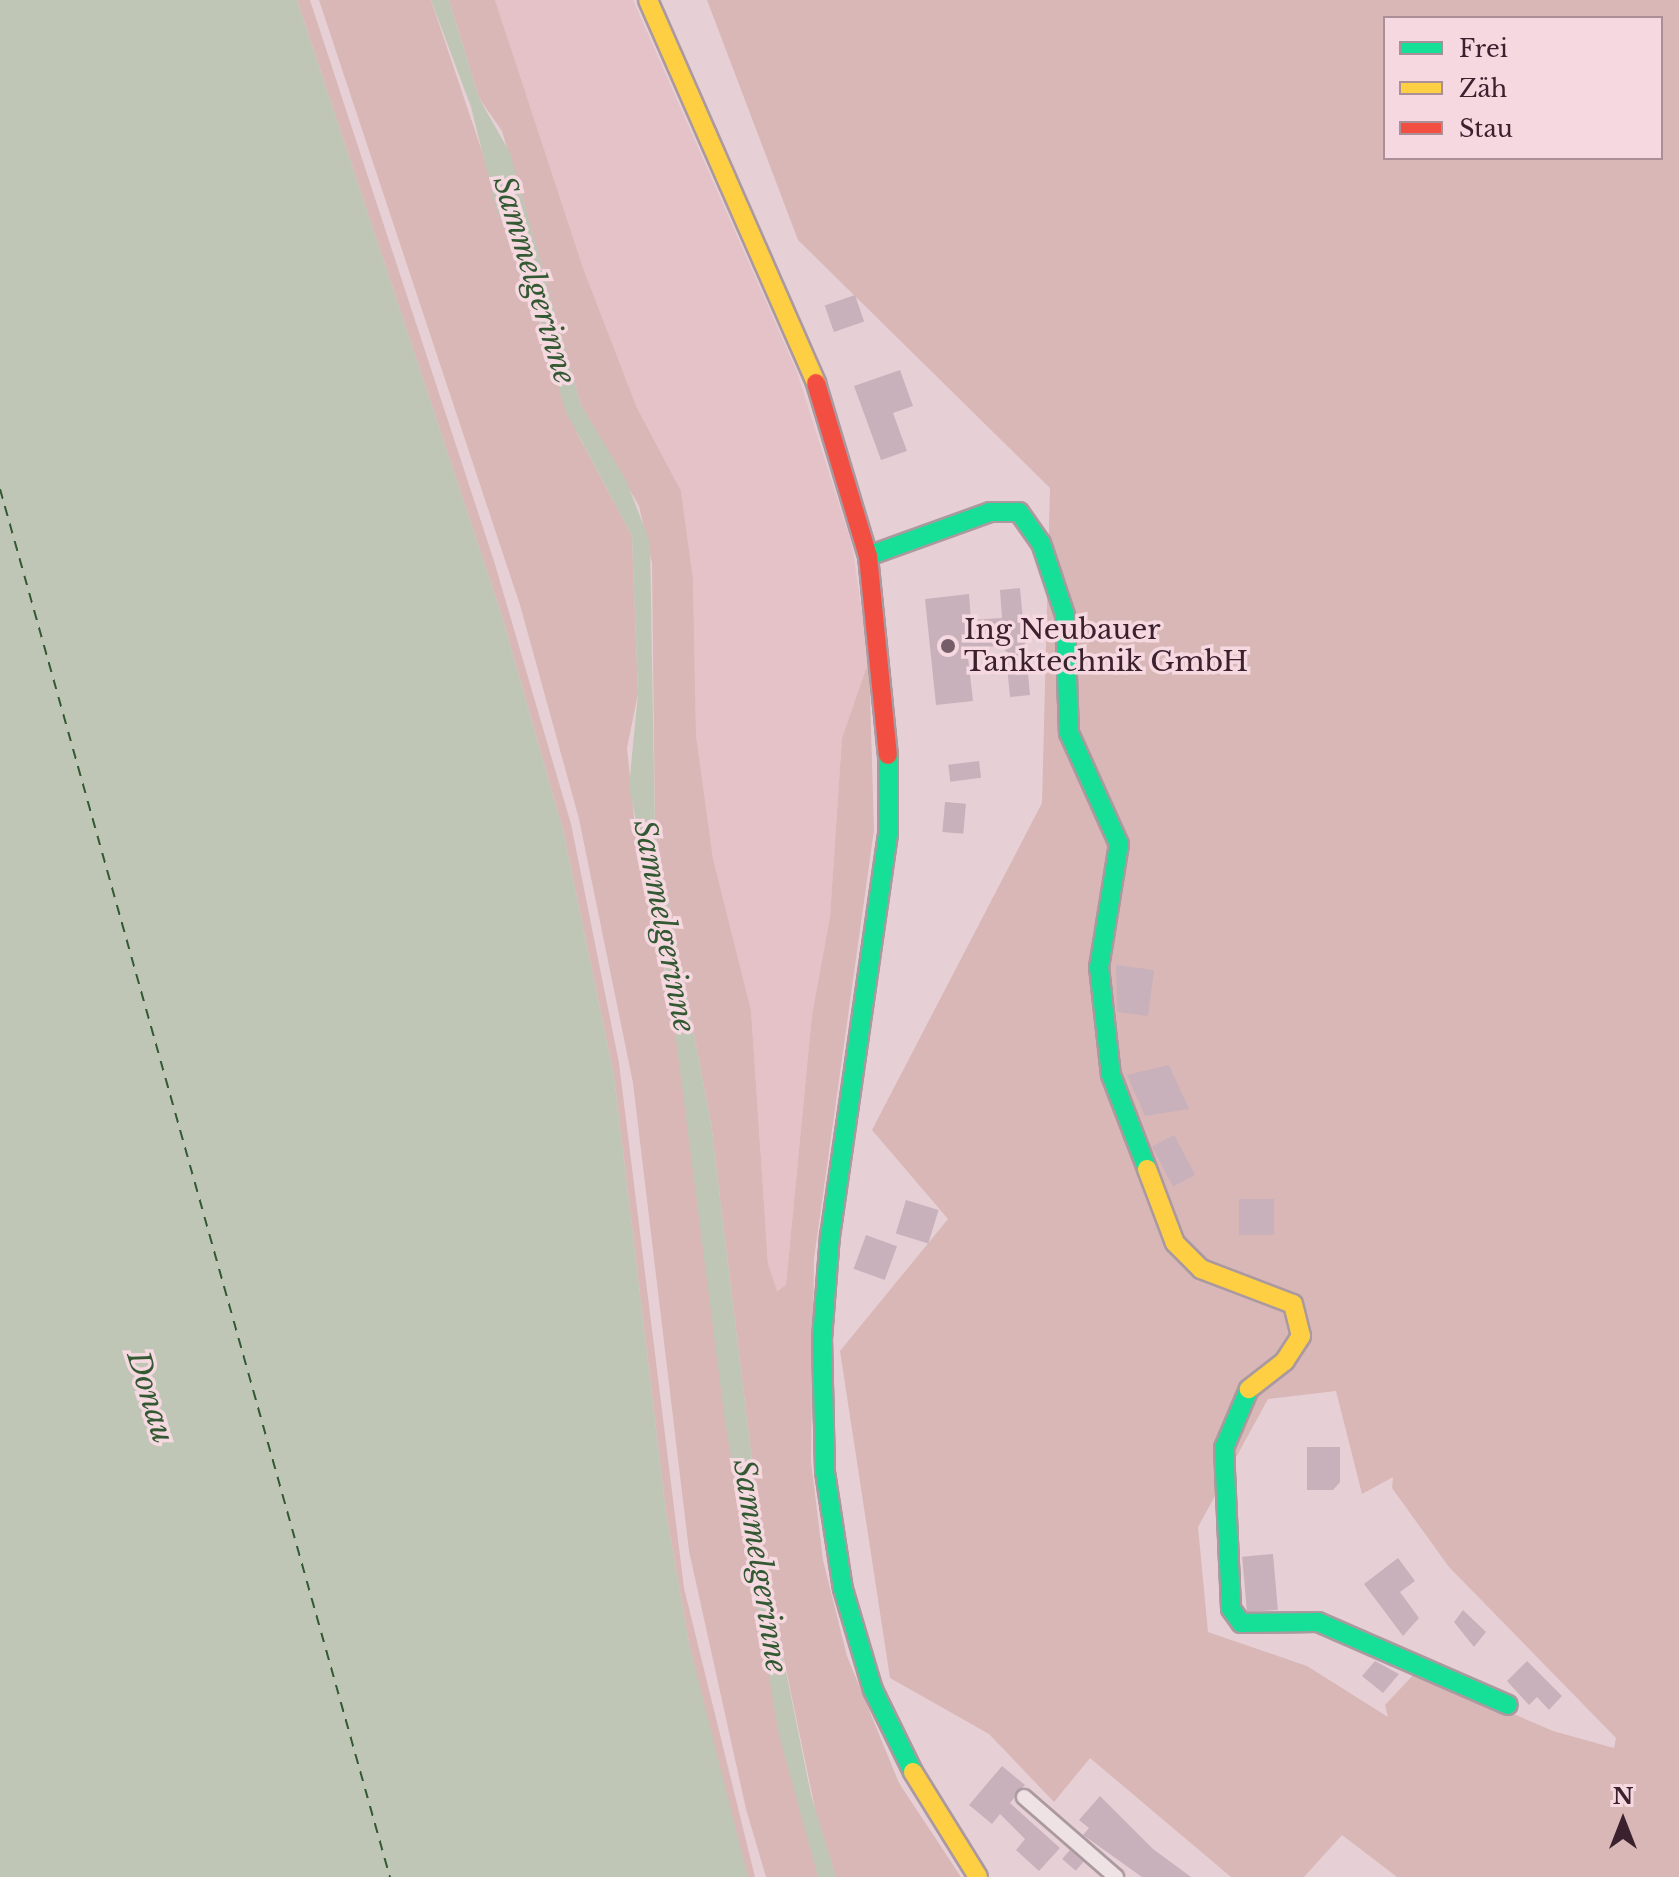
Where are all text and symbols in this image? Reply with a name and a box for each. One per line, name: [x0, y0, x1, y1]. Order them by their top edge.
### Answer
legend: [1383, 16, 1663, 160]
text: Frei: [1459, 34, 1508, 63]
text: Zäh: [1459, 74, 1507, 103]
text: Stau: [1459, 114, 1513, 143]
water label: Sammelgerinne: [485, 172, 583, 388]
place label: Ing Neubauer Tanktechnik GmbH: [964, 613, 1249, 679]
marker: Ing Neubauer Tanktechnik GmbH: [939, 637, 957, 655]
water label: Sammelgerinne: [626, 817, 702, 1035]
water label: Donau: [119, 1347, 181, 1447]
water label: Sammelgerinne: [725, 1457, 795, 1675]
north arrow: [1583, 1781, 1663, 1861]
text: N: [1613, 1783, 1633, 1810]

